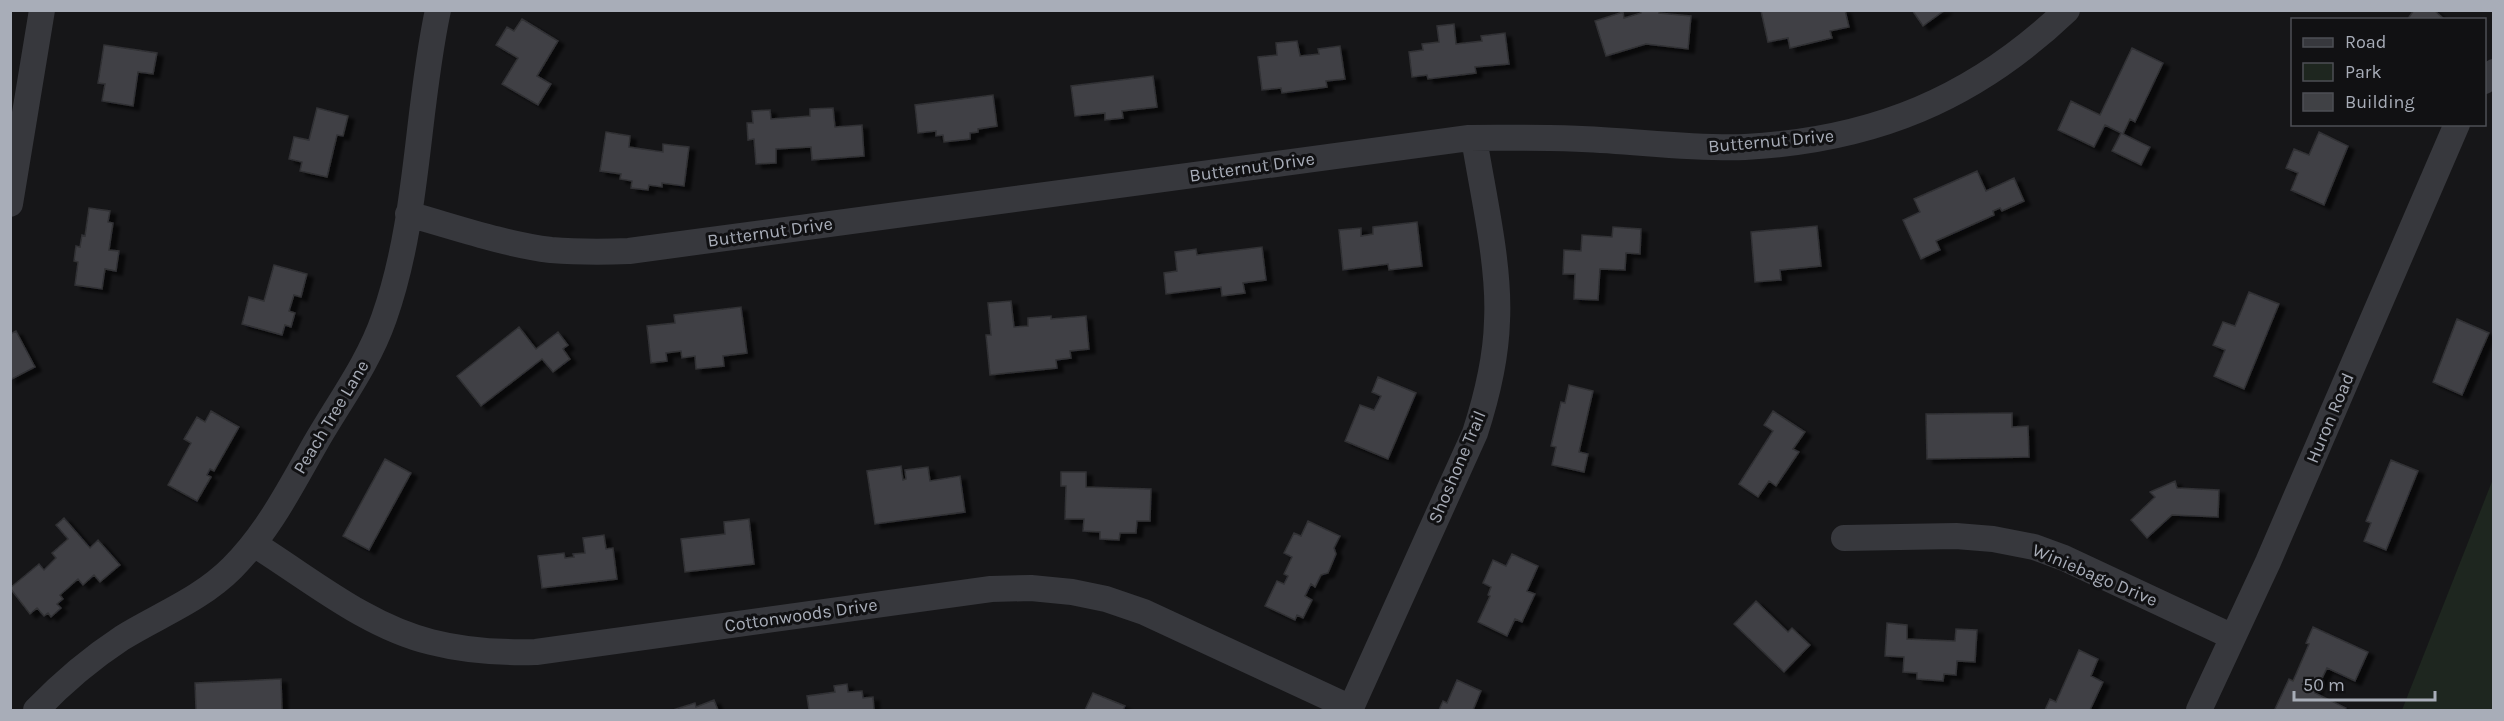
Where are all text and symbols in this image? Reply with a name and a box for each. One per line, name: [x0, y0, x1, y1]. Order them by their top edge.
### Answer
legend: [2291, 18, 2486, 126]
text: Road: [2345, 31, 2386, 53]
text: Park: [2345, 61, 2382, 83]
text: Building: [2345, 91, 2415, 113]
street label: Butternut Drive: [1707, 125, 1835, 157]
street label: Butternut Drive: [1188, 147, 1316, 187]
street label: Butternut Drive: [706, 212, 834, 252]
street label: Peach Tree Lane: [288, 356, 374, 478]
street label: Huron Road: [2301, 370, 2359, 466]
street label: Shoshone Trail: [1423, 407, 1491, 527]
street label: Winiebago Drive: [2029, 539, 2161, 611]
street label: Cottonwoods Drive: [723, 593, 879, 637]
scale bar: [2294, 664, 2435, 702]
text: 50 m: [2303, 674, 2345, 696]

